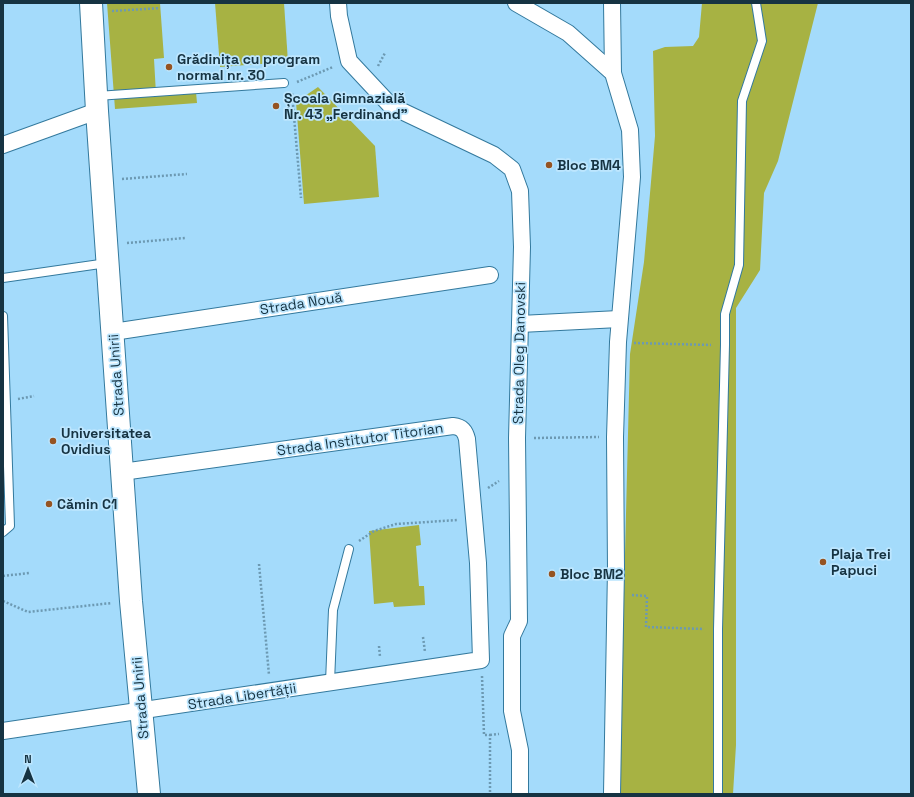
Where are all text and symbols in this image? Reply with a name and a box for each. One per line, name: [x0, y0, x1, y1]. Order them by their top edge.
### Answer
place label: Grădinița cu program normal nr. 30: [177, 50, 320, 84]
marker: Grădinița cu program normal nr. 30: [164, 62, 174, 72]
place label: Școala Gimnazială Nr. 43 „Ferdinand”: [284, 89, 408, 123]
marker: Școala Gimnazială Nr. 43 „Ferdinand”: [271, 101, 281, 111]
place label: Bloc BM4: [557, 156, 621, 174]
marker: Bloc BM4: [544, 160, 554, 170]
street label: Strada Oleg Danovski: [509, 282, 529, 424]
street label: Strada Nouă: [259, 288, 343, 318]
street label: Strada Unirii: [104, 333, 128, 417]
street label: Strada Institutor Titorian: [276, 418, 444, 460]
place label: Universitatea Ovidius: [61, 424, 151, 458]
marker: Universitatea Ovidius: [48, 436, 58, 446]
place label: Cămin C1: [57, 495, 117, 513]
marker: Cămin C1: [44, 499, 54, 509]
place label: Plaja Trei Papuci: [831, 545, 891, 579]
marker: Plaja Trei Papuci: [818, 557, 828, 567]
place label: Bloc BM2: [560, 565, 623, 583]
marker: Bloc BM2: [547, 569, 557, 579]
street label: Strada Unirii: [127, 656, 153, 740]
street label: Strada Libertății: [186, 679, 298, 713]
north arrow: [8, 749, 48, 789]
text: N: [24, 752, 32, 766]

